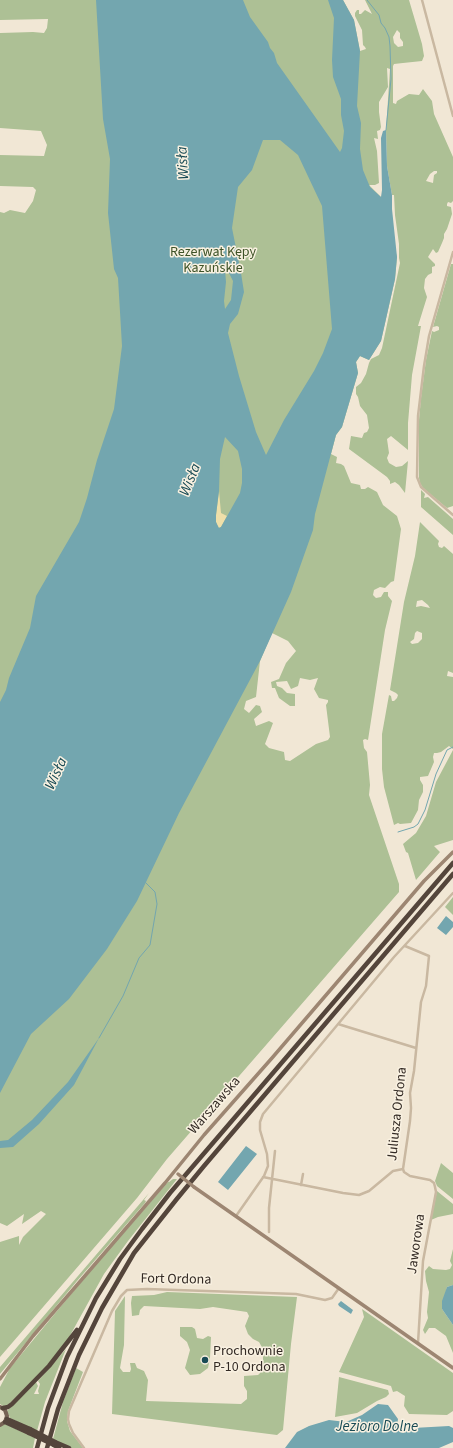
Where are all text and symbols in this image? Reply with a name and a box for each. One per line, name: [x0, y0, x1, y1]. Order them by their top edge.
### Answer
water label: Wisła: [174, 146, 194, 180]
park label: Rezerwat Kępy Kazuńskie: [170, 245, 256, 278]
water label: Wisła: [176, 461, 206, 499]
water label: Wisła: [42, 755, 72, 793]
street label: Juliusza Ordona: [385, 1066, 411, 1162]
street label: Warszawska: [185, 1074, 245, 1138]
street label: Jaworowa: [404, 1213, 430, 1275]
street label: Fort Ordona: [140, 1271, 212, 1289]
place label: Prochownie P-10 Ordona: [213, 1344, 286, 1376]
marker: Prochownie P-10 Ordona: [200, 1355, 210, 1365]
water label: Jezioro Dolne: [336, 1419, 418, 1437]

